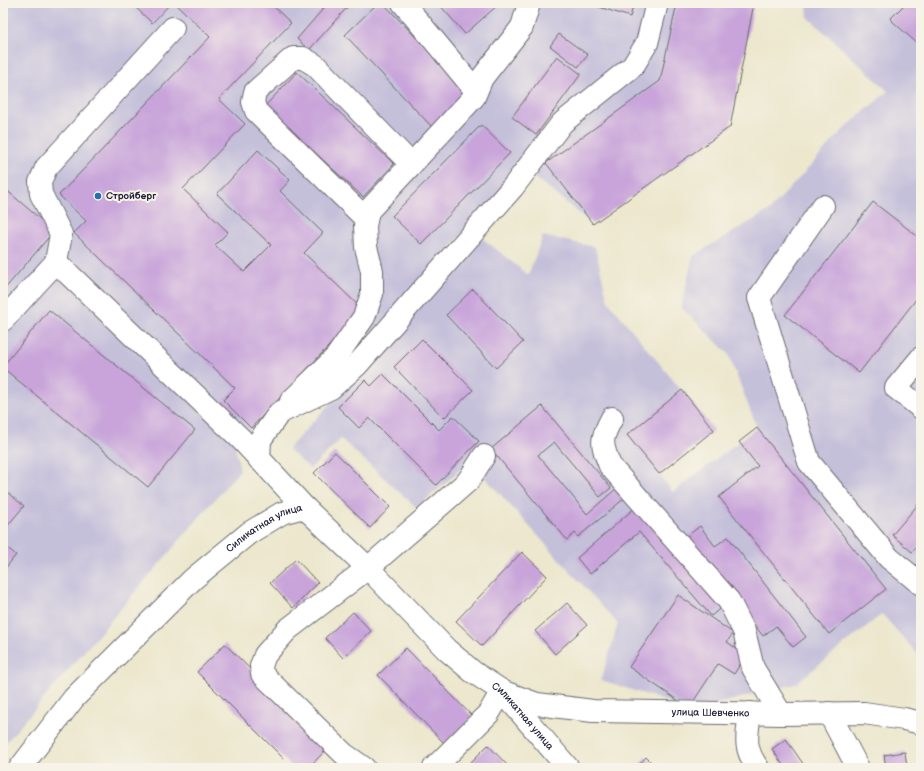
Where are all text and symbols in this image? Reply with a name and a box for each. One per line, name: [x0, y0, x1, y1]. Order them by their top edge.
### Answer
place label: Стройберг: [106, 190, 156, 202]
marker: Стройберг: [93, 191, 103, 201]
street label: Силикатная улица: [224, 502, 304, 555]
street label: Силикатная улица: [489, 680, 556, 753]
street label: улица Шевченко: [671, 706, 749, 719]

